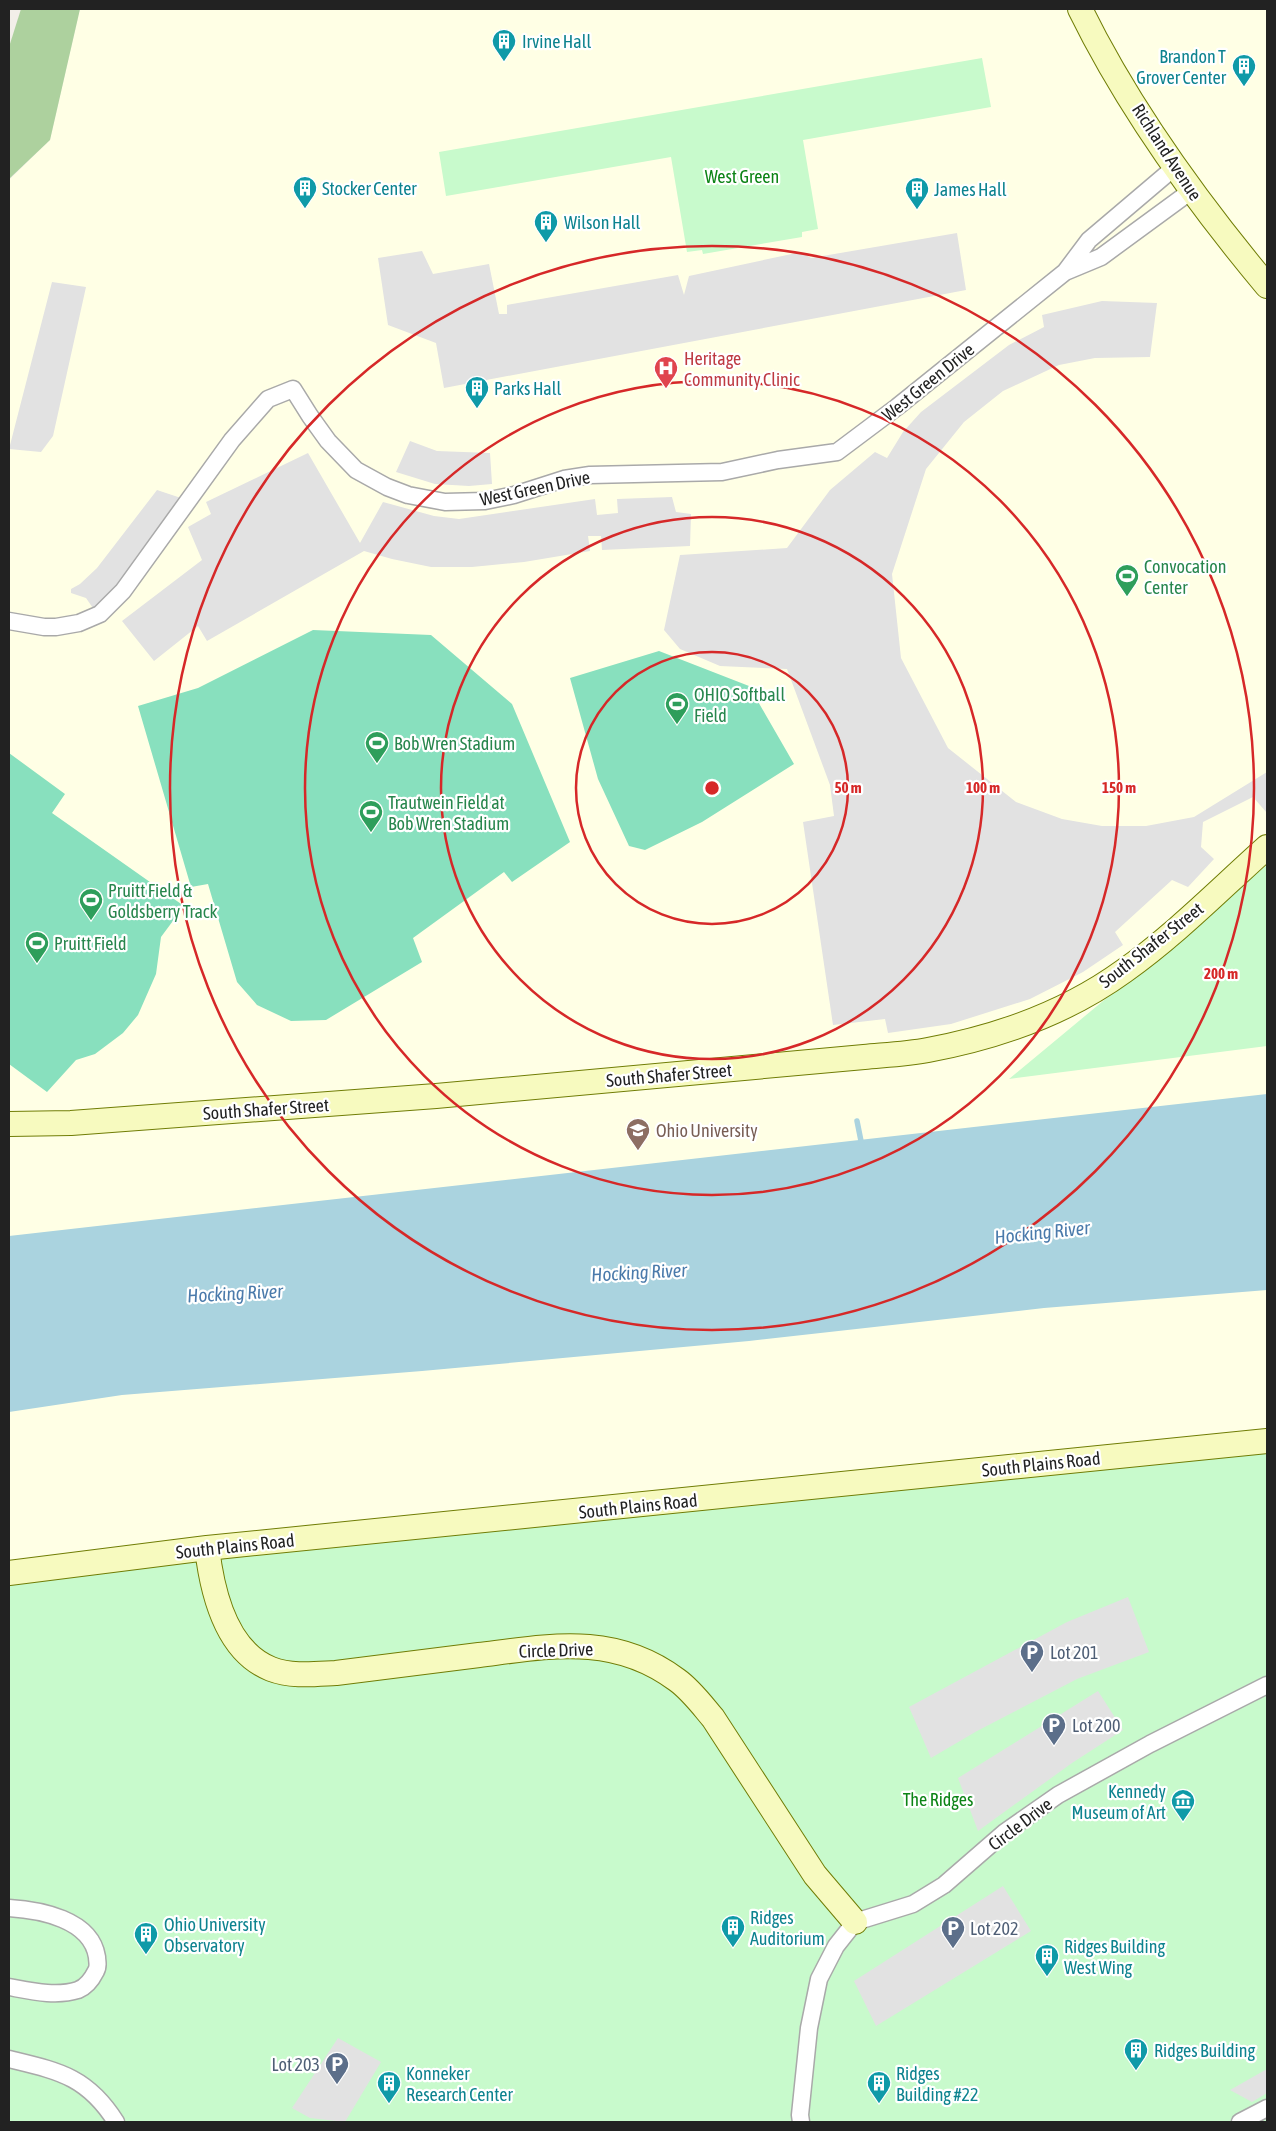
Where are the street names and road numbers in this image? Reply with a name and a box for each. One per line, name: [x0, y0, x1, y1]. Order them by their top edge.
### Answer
street label: Richland Avenue: [1128, 100, 1206, 204]
street label: West Green Drive: [878, 339, 978, 425]
street label: West Green Drive: [478, 466, 592, 510]
street label: South Shafer Street: [1095, 898, 1207, 992]
street label: South Shafer Street: [605, 1059, 733, 1091]
street label: South Shafer Street: [202, 1094, 330, 1124]
street label: South Plains Road: [981, 1447, 1101, 1481]
street label: South Plains Road: [578, 1489, 698, 1523]
street label: South Plains Road: [175, 1529, 295, 1563]
street label: Circle Drive: [518, 1638, 594, 1662]
street label: Circle Drive: [984, 1793, 1056, 1855]

